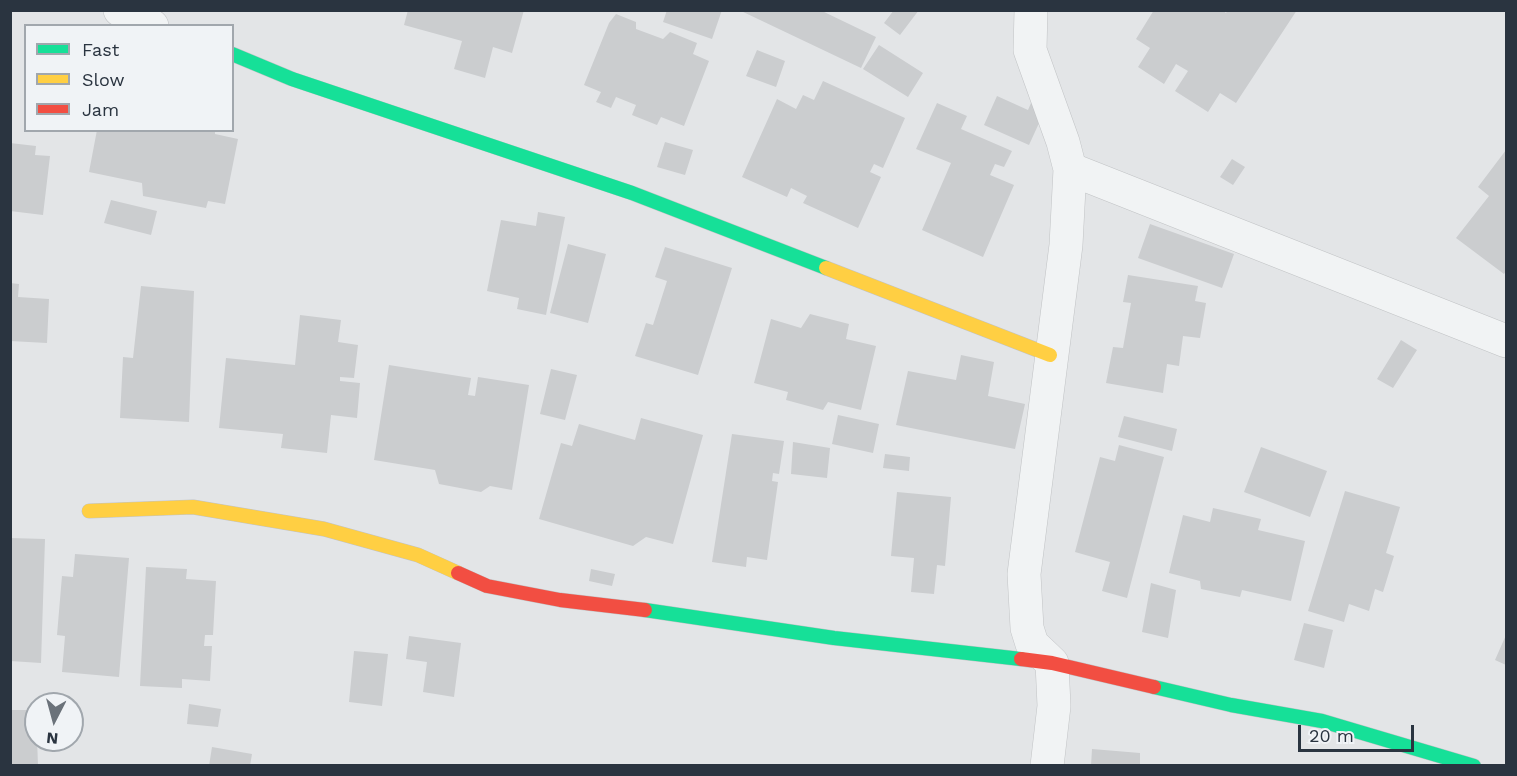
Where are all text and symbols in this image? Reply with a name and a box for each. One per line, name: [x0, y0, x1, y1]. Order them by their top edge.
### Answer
legend: [24, 24, 234, 132]
text: Fast: [82, 39, 119, 60]
text: Slow: [82, 69, 125, 90]
text: Jam: [82, 99, 119, 120]
north arrow: [24, 692, 84, 752]
scale bar: [1301, 713, 1416, 751]
text: 20 m: [1309, 725, 1354, 746]
text: N: [45, 728, 59, 748]

